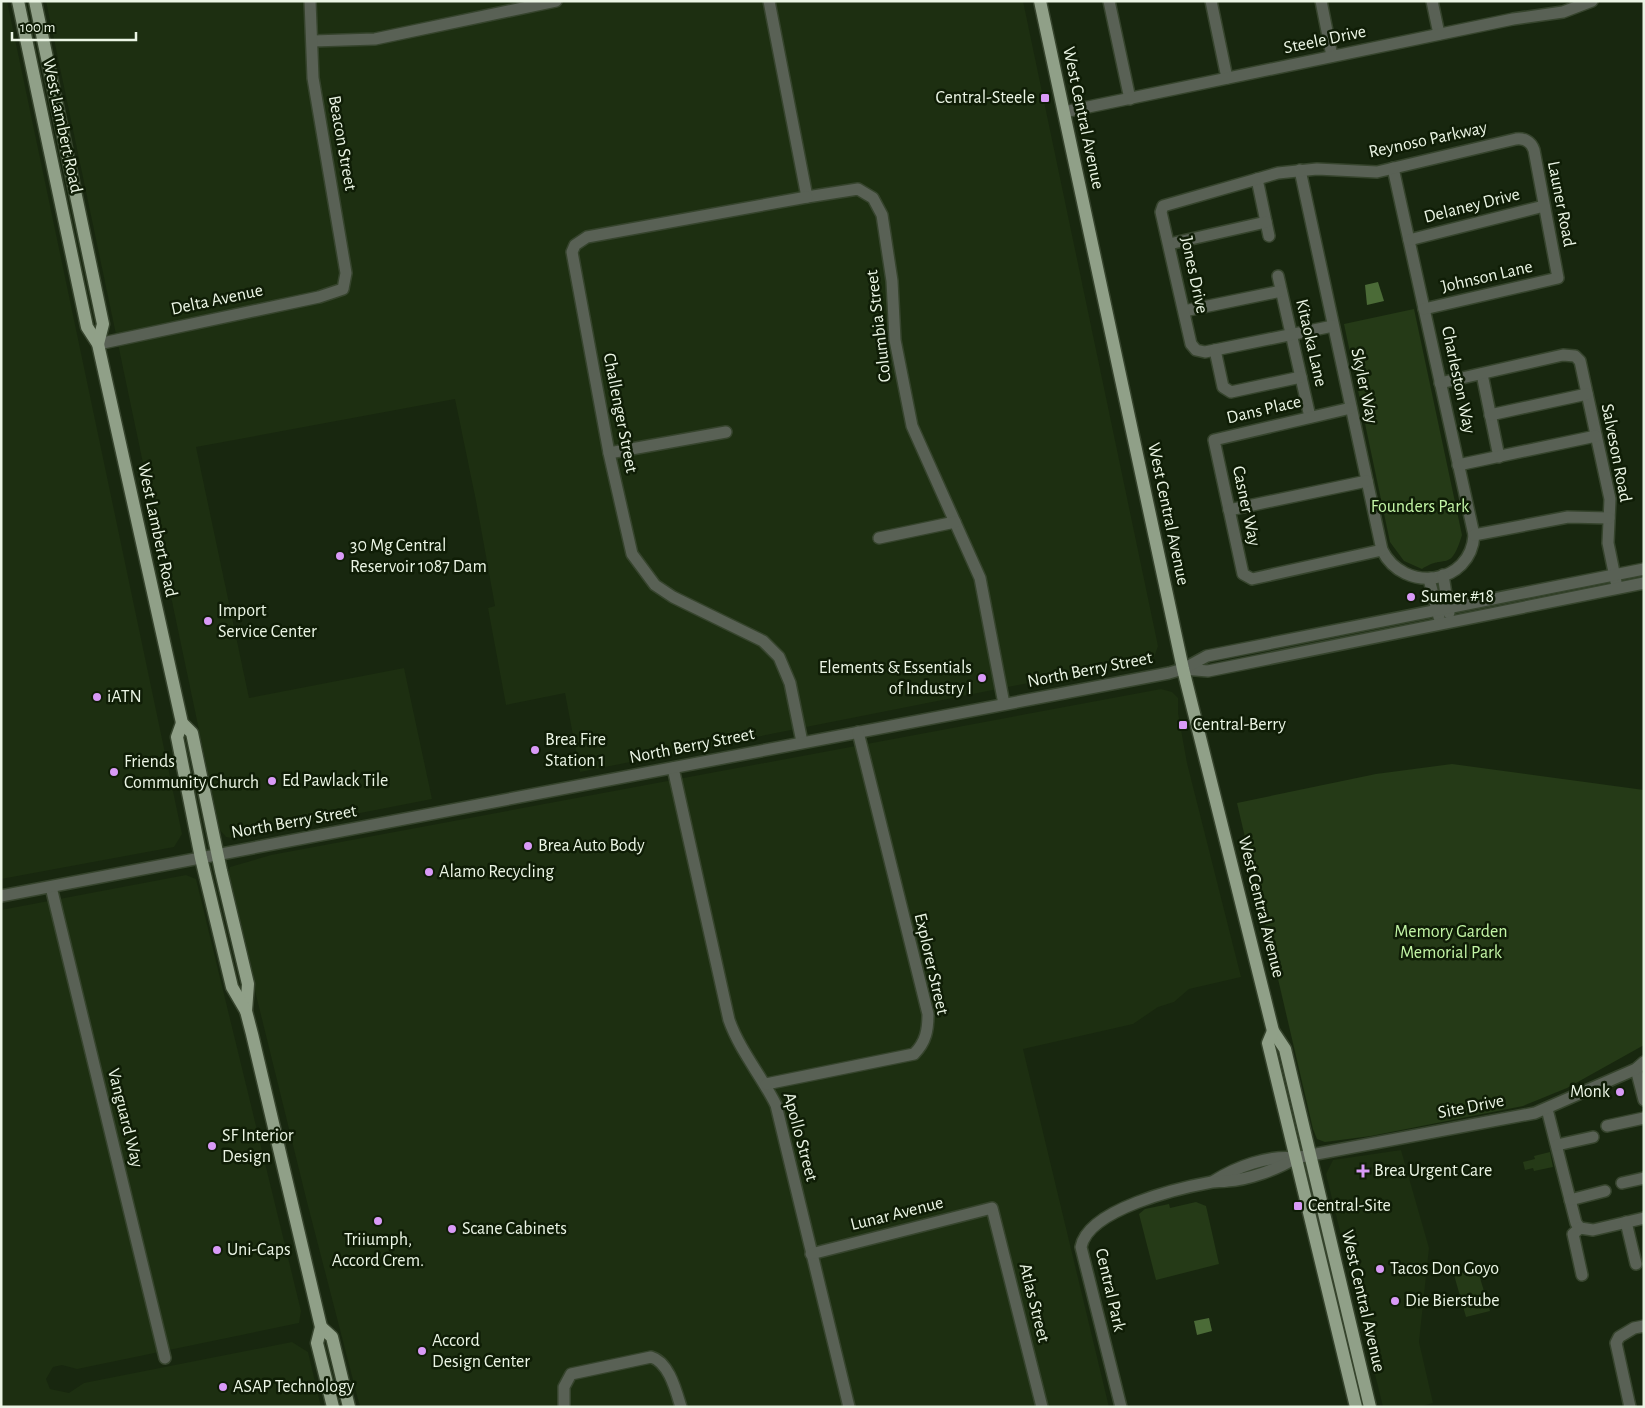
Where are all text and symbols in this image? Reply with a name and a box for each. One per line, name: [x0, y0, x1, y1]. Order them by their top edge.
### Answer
scale bar: [12, 10, 136, 42]
text: 100 m: [20, 20, 55, 35]
street label: Steele Drive: [1282, 22, 1368, 58]
street label: West Central Avenue: [1059, 45, 1107, 191]
street label: West Lambert Road: [39, 57, 85, 195]
place label: Central-Steele: [935, 89, 1035, 107]
marker: Central-Steele: [1039, 92, 1051, 104]
street label: Beacon Street: [325, 94, 359, 192]
street label: Reynoso Parkway: [1367, 119, 1489, 161]
street label: Launer Road: [1544, 160, 1578, 248]
street label: Delaney Drive: [1422, 185, 1522, 227]
street label: Jones Drive: [1177, 235, 1211, 315]
street label: Johnson Lane: [1440, 258, 1534, 296]
street label: Columbia Street: [863, 269, 895, 383]
street label: Delta Avenue: [169, 281, 265, 319]
street label: Kitaoka Lane: [1292, 297, 1330, 389]
street label: Charleston Way: [1438, 325, 1478, 436]
street label: Skyler Way: [1347, 347, 1381, 426]
street label: Challenger Street: [600, 352, 640, 475]
street label: Dans Place: [1225, 393, 1303, 427]
street label: Salveson Road: [1598, 402, 1634, 504]
street label: West Central Avenue: [1144, 441, 1192, 587]
street label: West Lambert Road: [134, 461, 180, 599]
street label: Casner Way: [1229, 464, 1263, 548]
park label: Founders Park: [1371, 498, 1470, 516]
place label: 30 Mg Central Reservoir 1087 Dam: [350, 537, 487, 576]
marker: 30 Mg Central Reservoir 1087 Dam: [334, 550, 346, 562]
place label: Sumer #18: [1421, 588, 1494, 606]
marker: Sumer #18: [1405, 591, 1417, 603]
place label: Import Service Center: [218, 602, 317, 641]
marker: Import Service Center: [202, 615, 214, 627]
street label: North Berry Street: [1026, 649, 1154, 691]
place label: Elements & Essentials of Industry I: [819, 659, 972, 698]
marker: Elements & Essentials of Industry I: [976, 672, 988, 684]
place label: iATN: [107, 688, 142, 706]
marker: iATN: [91, 691, 103, 703]
place label: Central-Berry: [1193, 716, 1286, 734]
marker: Central-Berry: [1177, 719, 1189, 731]
street label: North Berry Street: [628, 725, 756, 767]
place label: Brea Fire Station 1: [545, 731, 606, 770]
marker: Brea Fire Station 1: [529, 744, 541, 756]
place label: Friends Community Church: [124, 753, 259, 792]
marker: Friends Community Church: [108, 766, 120, 778]
place label: Ed Pawlack Tile: [282, 772, 388, 790]
marker: Ed Pawlack Tile: [266, 775, 278, 787]
street label: North Berry Street: [230, 802, 358, 842]
street label: West Central Avenue: [1235, 834, 1287, 980]
place label: Brea Auto Body: [538, 837, 645, 855]
marker: Brea Auto Body: [522, 840, 534, 852]
place label: Alamo Recycling: [439, 863, 554, 881]
marker: Alamo Recycling: [423, 866, 435, 878]
street label: Explorer Street: [911, 911, 952, 1017]
park label: Memory Garden Memorial Park: [1394, 923, 1508, 962]
street label: Vanguard Way: [104, 1067, 146, 1170]
place label: Monk: [1570, 1083, 1611, 1101]
marker: Monk: [1614, 1086, 1626, 1098]
street label: Apollo Street: [780, 1091, 821, 1184]
street label: Site Drive: [1436, 1092, 1506, 1122]
place label: SF Interior Design: [222, 1127, 294, 1166]
marker: SF Interior Design: [206, 1140, 218, 1152]
place label: Brea Urgent Care: [1374, 1162, 1492, 1180]
marker: Brea Urgent Care: [1356, 1164, 1370, 1178]
street label: Lunar Avenue: [849, 1194, 945, 1234]
place label: Central-Site: [1308, 1197, 1391, 1215]
marker: Central-Site: [1292, 1200, 1304, 1212]
marker: Triiumph, Accord Crem.: [372, 1215, 384, 1227]
place label: Scane Cabinets: [462, 1220, 567, 1238]
marker: Scane Cabinets: [446, 1223, 458, 1235]
street label: West Central Avenue: [1338, 1228, 1388, 1374]
place label: Triiumph, Accord Crem.: [332, 1231, 424, 1270]
place label: Uni-Caps: [227, 1241, 291, 1259]
marker: Uni-Caps: [211, 1244, 223, 1256]
street label: Central Park: [1092, 1247, 1128, 1334]
place label: Tacos Don Goyo: [1390, 1260, 1499, 1278]
street label: Atlas Street: [1016, 1262, 1053, 1344]
marker: Tacos Don Goyo: [1374, 1263, 1386, 1275]
place label: Die Bierstube: [1405, 1292, 1500, 1310]
marker: Die Bierstube: [1389, 1295, 1401, 1307]
place label: Accord Design Center: [432, 1332, 530, 1371]
marker: Accord Design Center: [416, 1345, 428, 1357]
place label: ASAP Technology: [233, 1378, 355, 1396]
marker: ASAP Technology: [217, 1381, 229, 1393]

